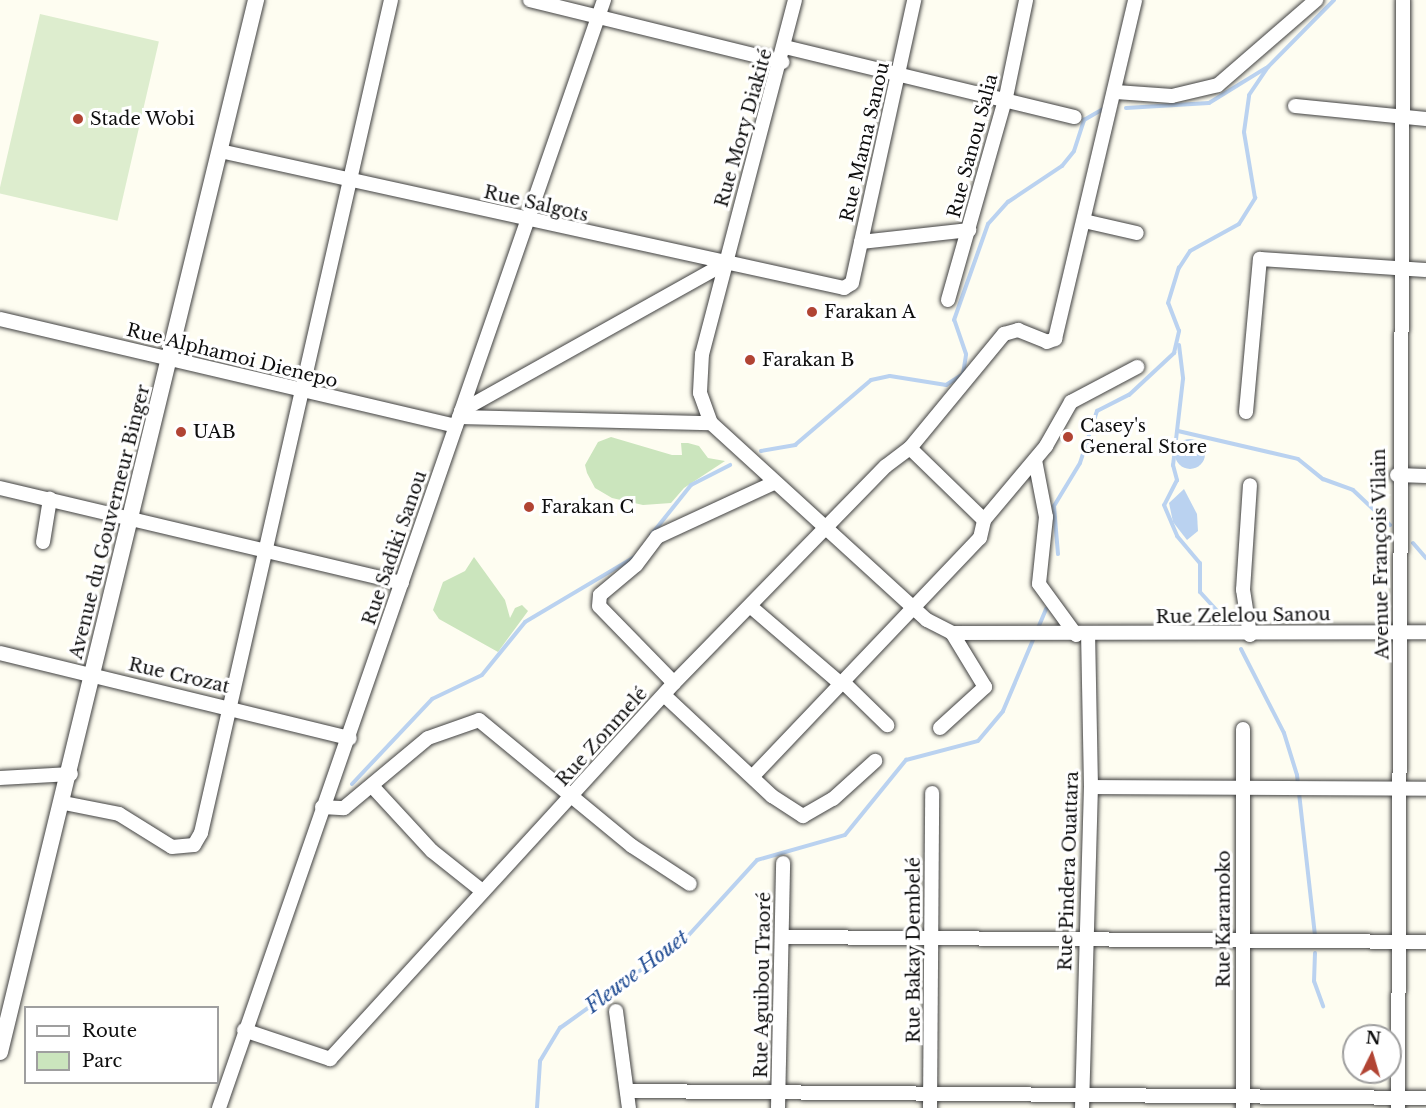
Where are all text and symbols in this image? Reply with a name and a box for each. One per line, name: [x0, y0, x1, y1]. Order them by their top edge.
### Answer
street label: Rue Mory Diakité: [711, 46, 777, 210]
street label: Rue Mama Sanou: [836, 60, 894, 224]
street label: Rue Sanou Salia: [943, 72, 1003, 220]
place label: Stade Wobi: [90, 108, 195, 130]
marker: Stade Wobi: [71, 112, 85, 126]
street label: Rue Salgots: [482, 181, 590, 227]
place label: Farakan A: [824, 301, 916, 323]
marker: Farakan A: [805, 305, 819, 319]
street label: Rue Alphamoi Dienepo: [124, 319, 340, 393]
place label: Farakan B: [762, 349, 854, 371]
marker: Farakan B: [743, 353, 757, 367]
street label: Avenue du Gouverneur Binger: [65, 382, 155, 662]
place label: Casey's General Store: [1080, 416, 1207, 458]
place label: UAB: [193, 421, 235, 443]
marker: UAB: [174, 425, 188, 439]
marker: Casey's General Store: [1061, 430, 1075, 444]
street label: Avenue François Vilain: [1368, 448, 1394, 660]
street label: Rue Sadiki Sanou: [358, 468, 432, 628]
place label: Farakan C: [541, 496, 634, 518]
marker: Farakan C: [522, 500, 536, 514]
street label: Rue Zelelou Sanou: [1155, 604, 1331, 628]
street label: Rue Crozat: [126, 654, 232, 698]
street label: Rue Zonmelé: [552, 683, 652, 791]
street label: Rue Pindera Ouattara: [1055, 771, 1083, 971]
street label: Rue Karamoko: [1213, 850, 1235, 988]
street label: Rue Bakay Dembelé: [903, 857, 925, 1043]
street label: Rue Aguibou Traoré: [751, 891, 775, 1079]
water label: Fleuve Houet: [581, 926, 693, 1018]
legend: [24, 1006, 219, 1084]
text: Route: [82, 1020, 137, 1042]
north arrow: [1342, 1024, 1402, 1084]
text: N: [1365, 1027, 1382, 1049]
text: Parc: [82, 1050, 122, 1072]

